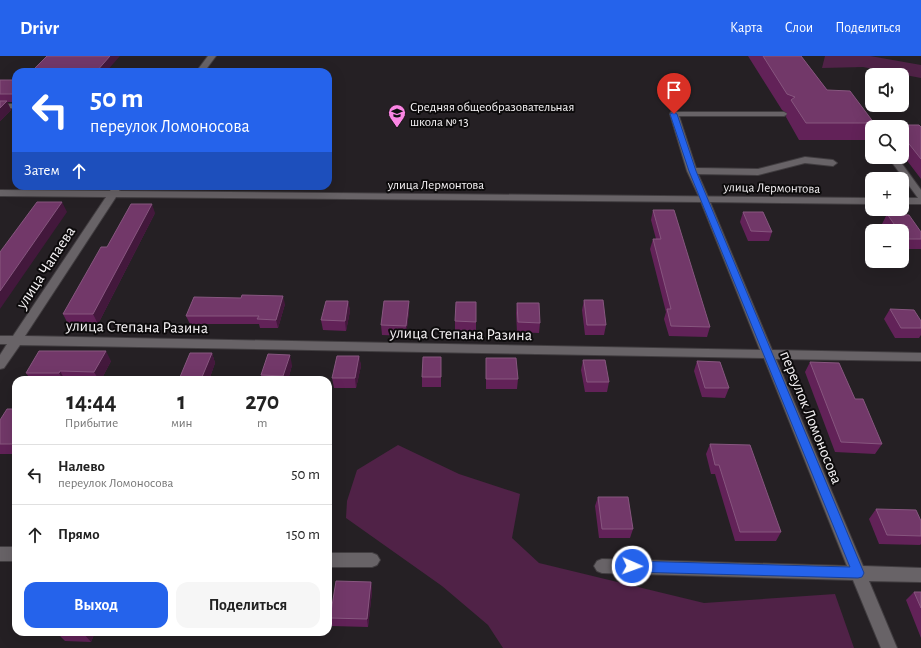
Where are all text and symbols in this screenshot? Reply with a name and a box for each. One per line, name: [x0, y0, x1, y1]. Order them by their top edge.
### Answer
text: Drivr: [20, 19, 59, 38]
text: Карта: [730, 21, 763, 35]
text: Слои: [785, 21, 813, 35]
text: Поделиться: [835, 21, 901, 35]
map controls: [865, 68, 909, 268]
button: sound: [865, 68, 909, 112]
pin: [657, 73, 691, 114]
icon: arrive: [663, 79, 685, 101]
icon: left: [24, 84, 76, 136]
text: 50 m: [90, 85, 144, 113]
place label: Средняя общеобразовательная школа № 13: [410, 101, 574, 129]
school or university icon: Средняя общеобразовательная школа № 13: [387, 103, 407, 128]
text: переулок Ломоносова: [90, 118, 250, 136]
button: search: [865, 120, 909, 164]
icon: ahead: [68, 160, 90, 182]
text: Затем: [24, 163, 60, 178]
button: +: [865, 172, 909, 216]
street label: улица Лермонтова: [387, 179, 484, 192]
street label: улица Лермонтова: [723, 181, 820, 196]
street label: улица Чапаева: [13, 223, 79, 313]
button: −: [865, 224, 909, 268]
street label: улица Степана Разина: [65, 318, 208, 337]
street label: улица Степана Разина: [389, 325, 532, 344]
street label: переулок Ломоносова: [776, 349, 845, 487]
text: 14:44: [66, 390, 117, 414]
text: 1: [177, 390, 186, 414]
text: 270: [245, 390, 279, 414]
text: Прибытие: [65, 417, 118, 430]
text: мин: [171, 417, 192, 430]
text: m: [257, 417, 267, 430]
text: Налево: [58, 459, 105, 474]
icon: left: [24, 464, 46, 486]
text: 50 m: [291, 467, 320, 482]
text: переулок Ломоносова: [58, 477, 173, 490]
icon: ahead: [24, 524, 46, 546]
text: Прямо: [58, 527, 100, 542]
text: 150 m: [286, 527, 320, 542]
position arrow: [611, 545, 653, 587]
button: Выход: [24, 582, 168, 628]
button: Поделиться: [176, 582, 320, 628]

